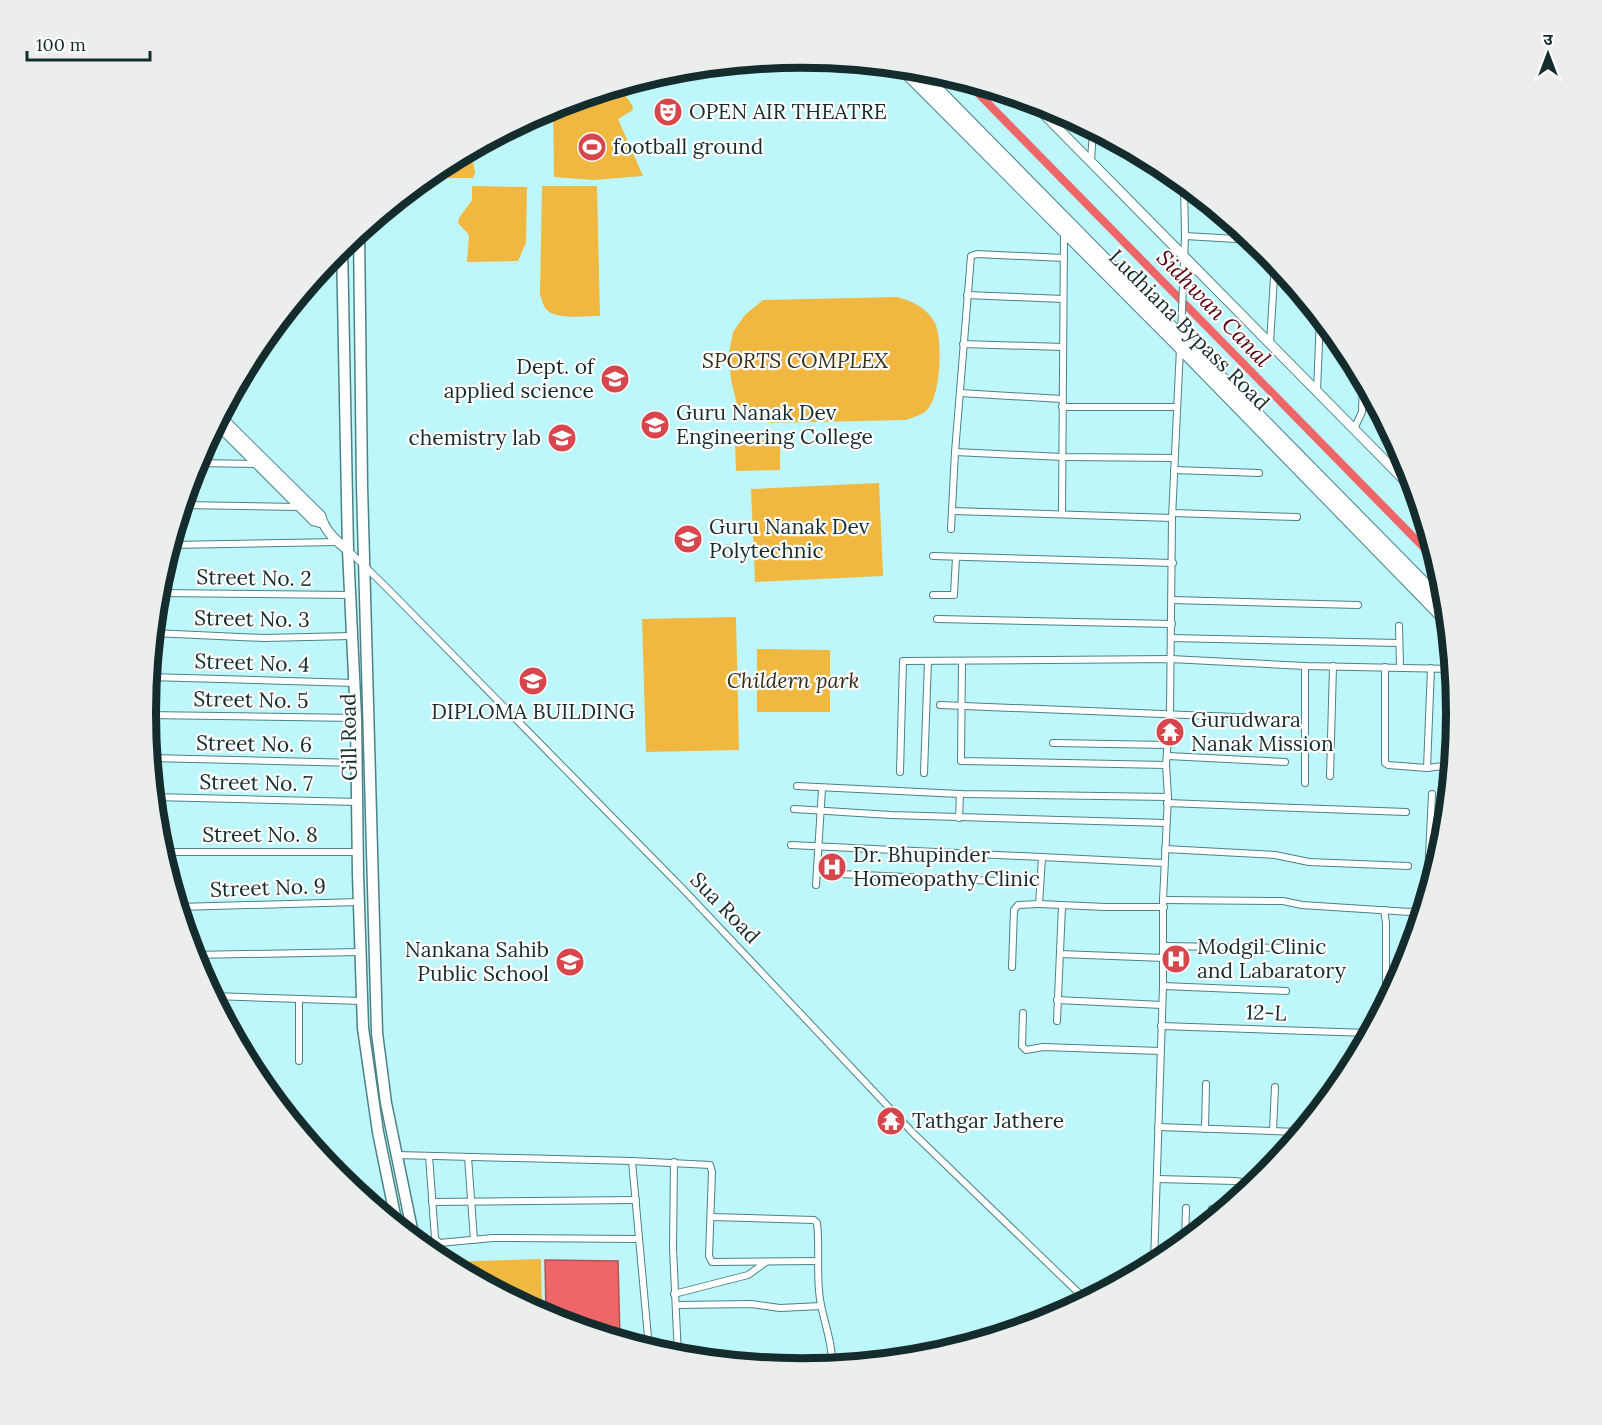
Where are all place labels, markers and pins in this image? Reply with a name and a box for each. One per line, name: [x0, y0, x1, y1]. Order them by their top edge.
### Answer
theatre icon: OPEN AIR THEATRE: [652, 96, 684, 128]
place label: OPEN AIR THEATRE: [689, 98, 887, 125]
sports icon: football ground: [576, 131, 608, 163]
place label: football ground: [613, 133, 763, 160]
place label: Dept. of applied science: [444, 353, 596, 404]
school or university icon: Dept. of applied science: [599, 363, 631, 395]
place label: Guru Nanak Dev Engineering College: [676, 399, 873, 450]
school or university icon: Guru Nanak Dev Engineering College: [639, 409, 671, 441]
school or university icon: chemistry lab: [546, 422, 578, 454]
place label: chemistry lab: [409, 424, 541, 451]
place label: Guru Nanak Dev Polytechnic: [709, 513, 870, 564]
school or university icon: Guru Nanak Dev Polytechnic: [672, 523, 704, 555]
school or university icon: DIPLOMA BUILDING: [517, 665, 549, 697]
place label: DIPLOMA BUILDING: [431, 698, 635, 725]
place label: Gurudwara Nanak Mission: [1191, 706, 1334, 757]
temple icon: Gurudwara Nanak Mission: [1154, 716, 1186, 748]
place label: Dr. Bhupinder Homeopathy Clinic: [853, 841, 1040, 892]
hospital icon: Dr. Bhupinder Homeopathy Clinic: [816, 851, 848, 883]
place label: Modgil Clinic and Labaratory: [1197, 933, 1346, 984]
place label: Nankana Sahib Public School: [405, 936, 549, 987]
hospital icon: Modgil Clinic and Labaratory: [1160, 943, 1192, 975]
school or university icon: Nankana Sahib Public School: [554, 946, 586, 978]
temple icon: Tathgar Jathere: [875, 1105, 907, 1137]
place label: Tathgar Jathere: [912, 1107, 1064, 1134]

